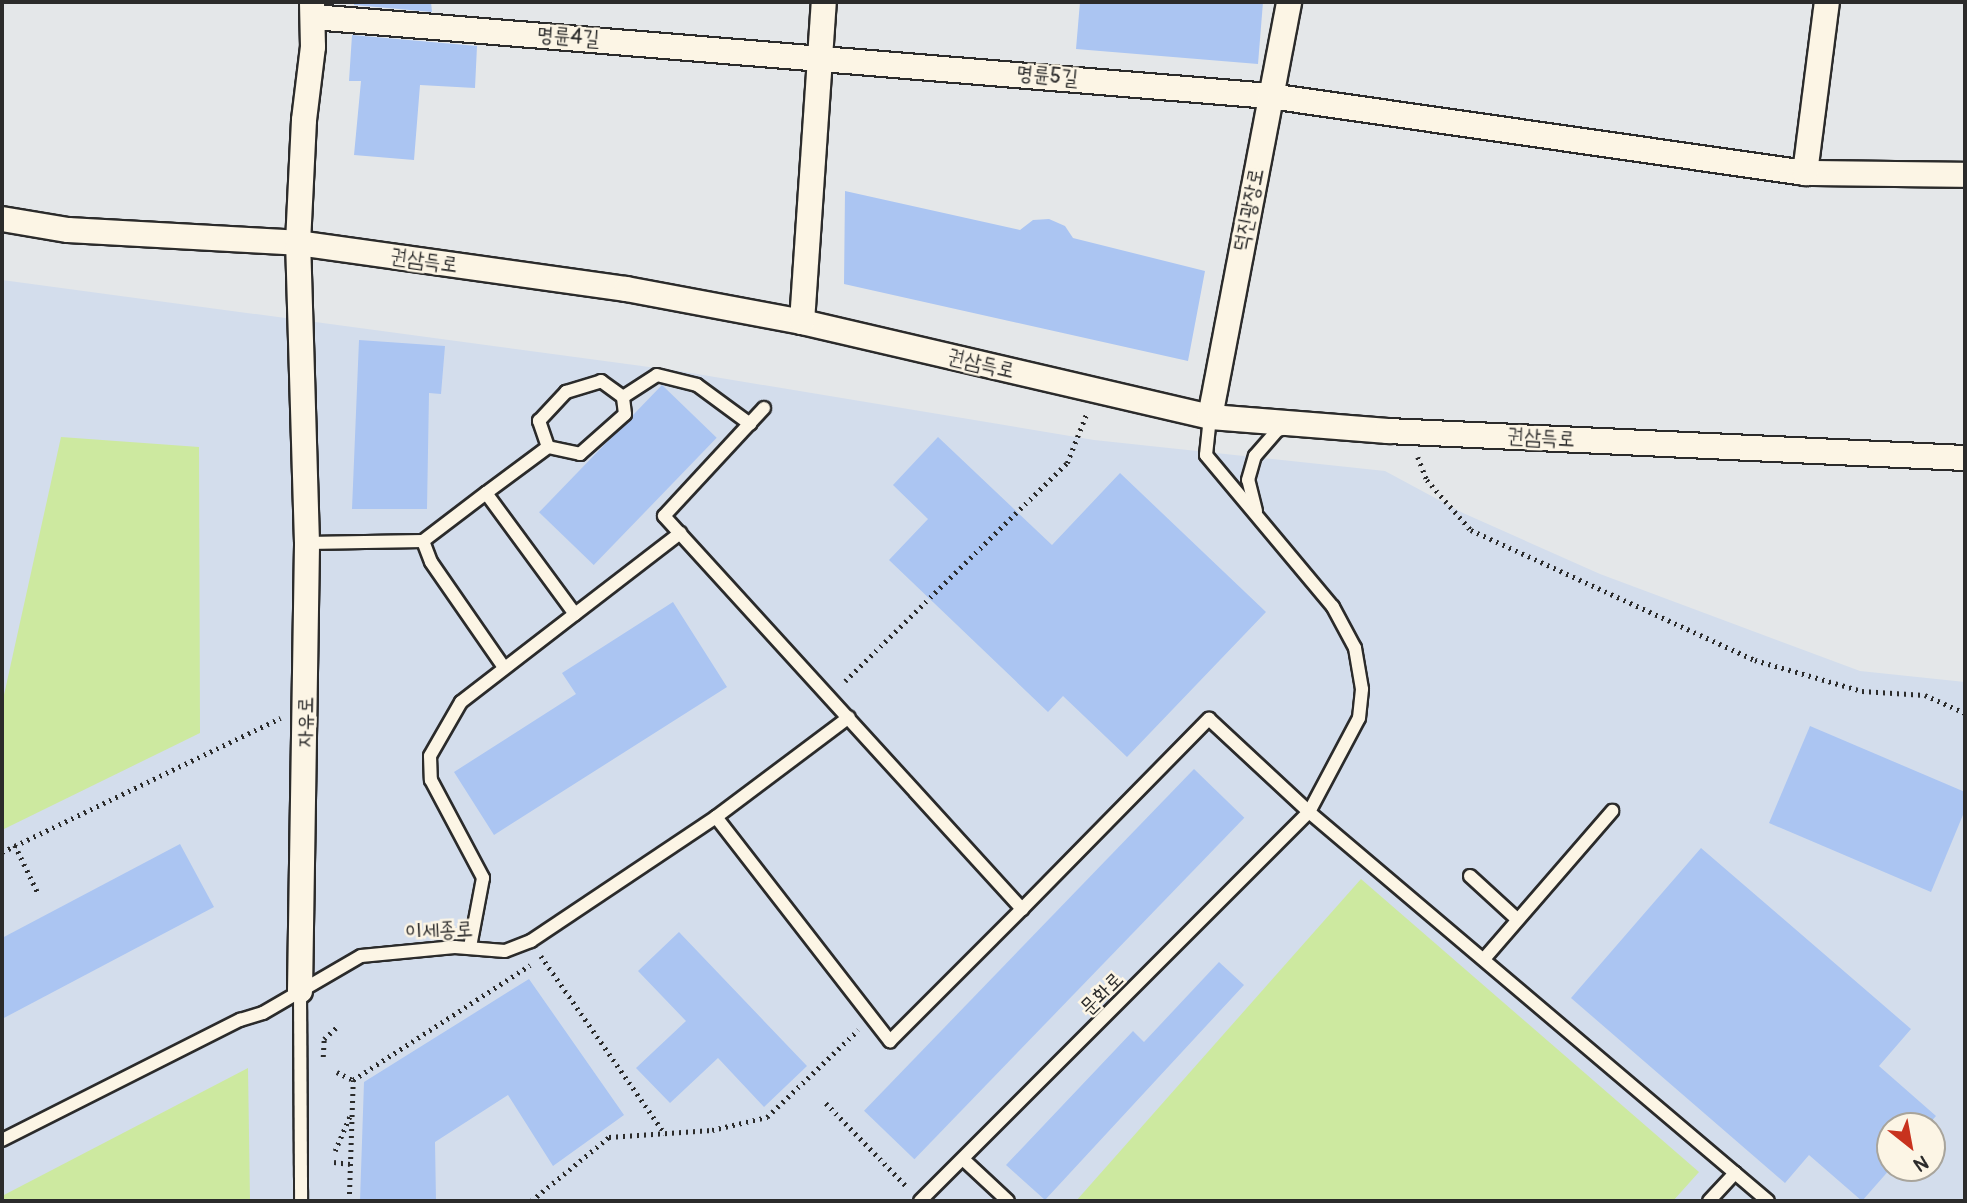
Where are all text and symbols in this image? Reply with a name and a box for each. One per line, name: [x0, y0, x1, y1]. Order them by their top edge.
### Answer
street label: 명륜4길: [536, 22, 600, 52]
street label: 명륜5길: [1015, 61, 1079, 91]
street label: 덕진광장로: [1229, 166, 1269, 254]
street label: 권삼득로: [389, 244, 459, 278]
street label: 권삼득로: [945, 344, 1017, 384]
street label: 권삼득로: [1507, 424, 1575, 452]
street label: 자유로: [293, 696, 319, 748]
street label: 이세종로: [405, 917, 473, 945]
street label: 문화로: [1075, 967, 1129, 1021]
north arrow: [1876, 1112, 1946, 1182]
text: N: [1909, 1150, 1932, 1177]

